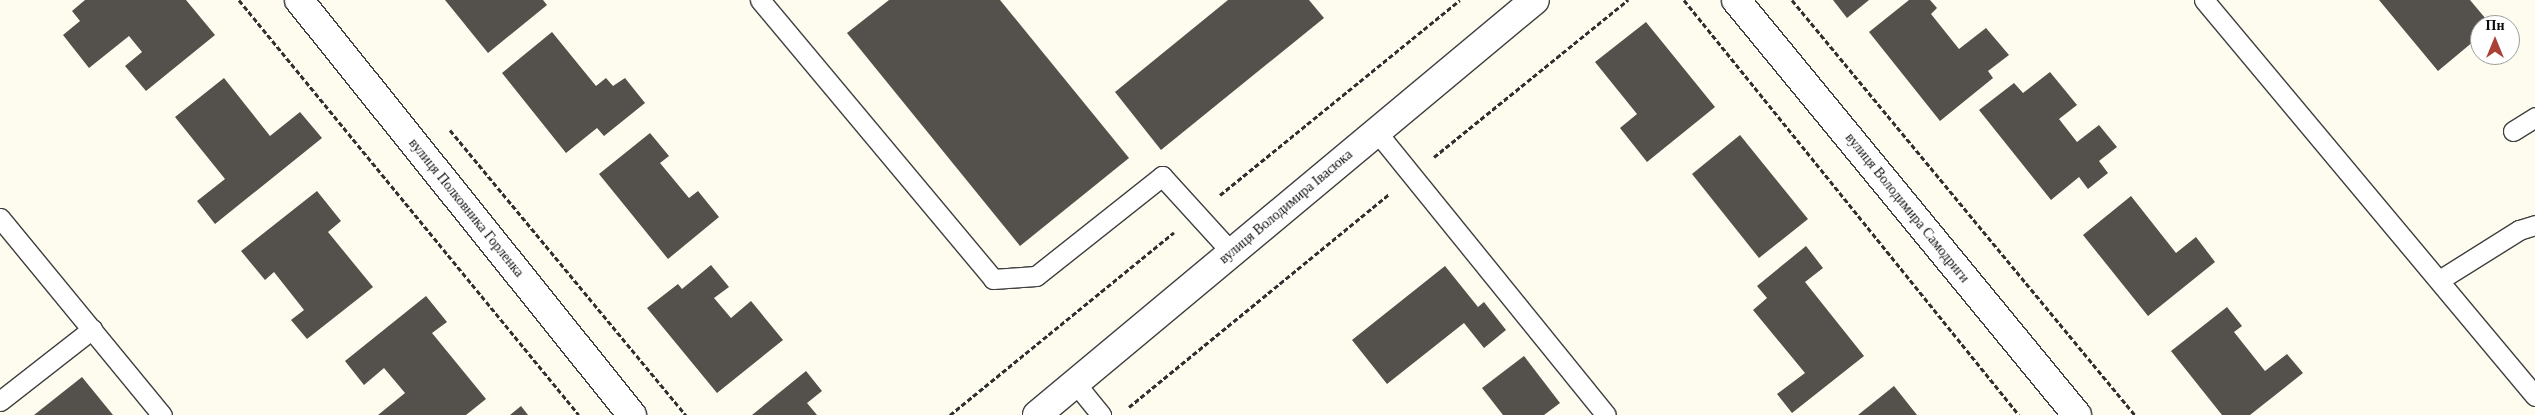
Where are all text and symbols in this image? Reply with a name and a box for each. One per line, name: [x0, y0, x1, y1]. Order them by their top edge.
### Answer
north arrow: [2470, 15, 2520, 65]
text: Пн: [2486, 18, 2504, 33]
street label: вулиця Володимира Самодриги: [1841, 130, 1973, 286]
street label: вулиця Полковника Горленка: [405, 135, 527, 281]
street label: вулиця Володимира Івасюка: [1216, 146, 1356, 268]

